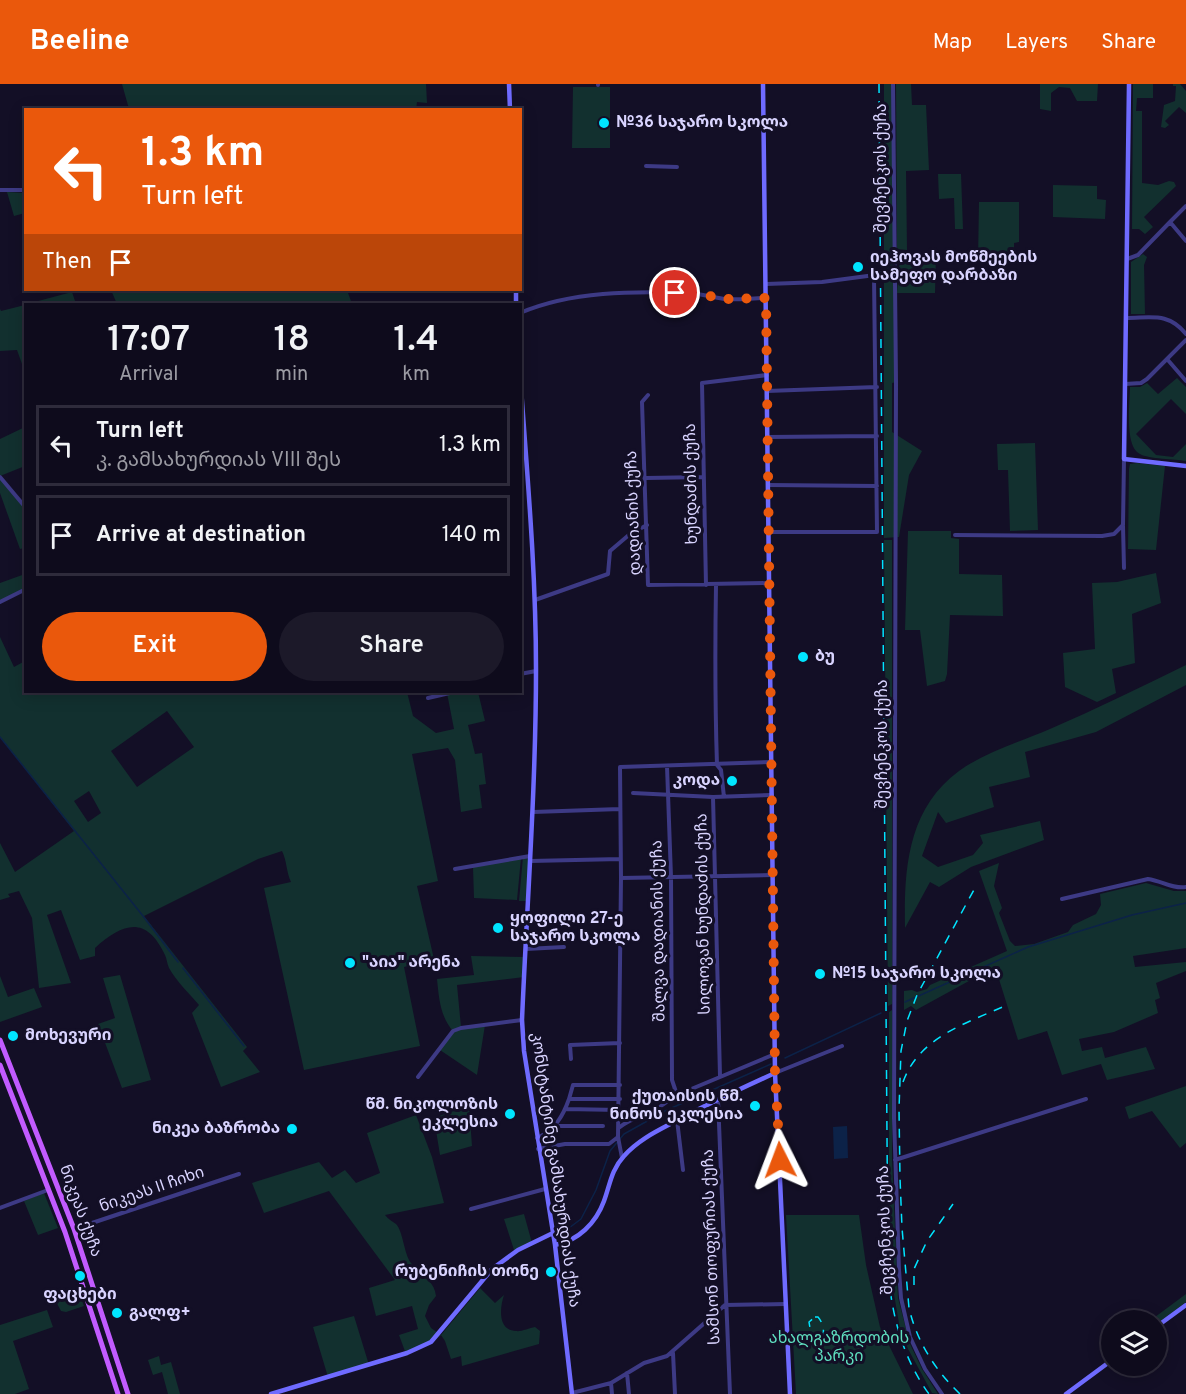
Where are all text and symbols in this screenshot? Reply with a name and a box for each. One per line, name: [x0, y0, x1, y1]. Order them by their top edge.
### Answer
text: Beeline: [30, 24, 130, 60]
text: Map: [933, 29, 972, 56]
text: Layers: [1005, 29, 1068, 56]
text: Share: [1101, 29, 1156, 56]
street label: შევჩენკოს ქუჩა: [872, 103, 892, 233]
place label: №36 საჯარო სკოლა: [616, 113, 788, 133]
marker: №36 საჯარო სკოლა: [597, 116, 611, 130]
text: 1.3 km: [141, 128, 264, 181]
icon: left: [42, 132, 120, 210]
text: Turn left: [141, 180, 243, 214]
icon: arrive: [104, 246, 137, 279]
place label: იეჰოვას მოწმეების სამეფო დარბაზი: [870, 248, 1037, 286]
text: Then: [42, 249, 92, 276]
marker: იეჰოვას მოწმეების სამეფო დარბაზი: [851, 260, 865, 274]
pin: [649, 267, 700, 318]
icon: arrive: [658, 276, 691, 309]
text: 17:07: [107, 318, 190, 364]
text: 18: [273, 318, 310, 364]
text: 1.4: [393, 318, 439, 364]
text: Arrival: [119, 362, 179, 388]
text: min: [275, 362, 308, 388]
text: km: [402, 362, 430, 388]
text: Turn left: [96, 418, 184, 445]
street label: ხუნდაძის ქუჩა: [681, 423, 703, 545]
icon: left: [45, 429, 78, 462]
text: 1.3 km: [439, 432, 501, 459]
text: კ. გამსახურდიას VIII შეს: [96, 448, 341, 474]
street label: დადიანის ქუჩა: [622, 450, 646, 576]
icon: arrive: [45, 519, 78, 552]
text: Arrive at destination: [96, 522, 306, 549]
text: 140 m: [442, 522, 501, 549]
button: Exit: [42, 612, 267, 681]
button: Share: [279, 612, 504, 681]
place label: ბუ: [815, 647, 835, 667]
marker: ბუ: [796, 650, 810, 664]
street label: შევჩენკოს ქუჩა: [873, 679, 893, 809]
place label: კოდა: [673, 771, 720, 791]
marker: კოდა: [725, 774, 739, 788]
street label: სილოვან ხუნდაძის ქუჩა: [692, 813, 716, 1015]
street label: შალვა დადიანის ქუჩა: [647, 840, 671, 1022]
place label: ყოფილი 27-ე საჯარო სკოლა: [510, 909, 640, 947]
marker: ყოფილი 27-ე საჯარო სკოლა: [491, 921, 505, 935]
place label: "აია" არენა: [362, 953, 460, 973]
marker: "აია" არენა: [343, 956, 357, 970]
place label: №15 საჯარო სკოლა: [832, 964, 1001, 984]
marker: №15 საჯარო სკოლა: [813, 967, 827, 981]
place label: მოხევური: [25, 1026, 111, 1046]
marker: მოხევური: [6, 1029, 20, 1043]
street label: კონსტანტინე გამსახურდიას ქუჩა: [526, 1031, 584, 1309]
place label: ქუთაისის წმ. ნინოს ეკლესია: [610, 1087, 743, 1125]
place label: წმ. ნიკოლოზის ეკლესია: [365, 1095, 498, 1133]
marker: ქუთაისის წმ. ნინოს ეკლესია: [748, 1099, 762, 1113]
marker: წმ. ნიკოლოზის ეკლესია: [503, 1107, 517, 1121]
place label: ნიკეა ბაზრობა: [152, 1119, 280, 1139]
marker: ნიკეა ბაზრობა: [285, 1122, 299, 1136]
position arrow: [748, 1128, 812, 1192]
street label: სამსონ თოფურიას ქუჩა: [699, 1149, 725, 1345]
street label: ნიკეას ქუჩა: [54, 1162, 106, 1260]
street label: ნიკეას II ჩიხი: [97, 1163, 207, 1217]
street label: შევჩენკოს ქუჩა: [874, 1165, 898, 1295]
place label: რუბენიჩის თონე: [395, 1262, 539, 1282]
marker: რუბენიჩის თონე: [544, 1265, 558, 1279]
marker: ფაცხები: [73, 1269, 87, 1283]
place label: ფაცხები: [43, 1285, 117, 1305]
place label: გალფ+: [129, 1303, 191, 1323]
marker: გალფ+: [110, 1306, 124, 1320]
map controls: [1101, 1310, 1167, 1376]
button: layers: [1101, 1310, 1167, 1376]
park label: ახალგაზრდობის პარკი: [769, 1329, 909, 1367]

